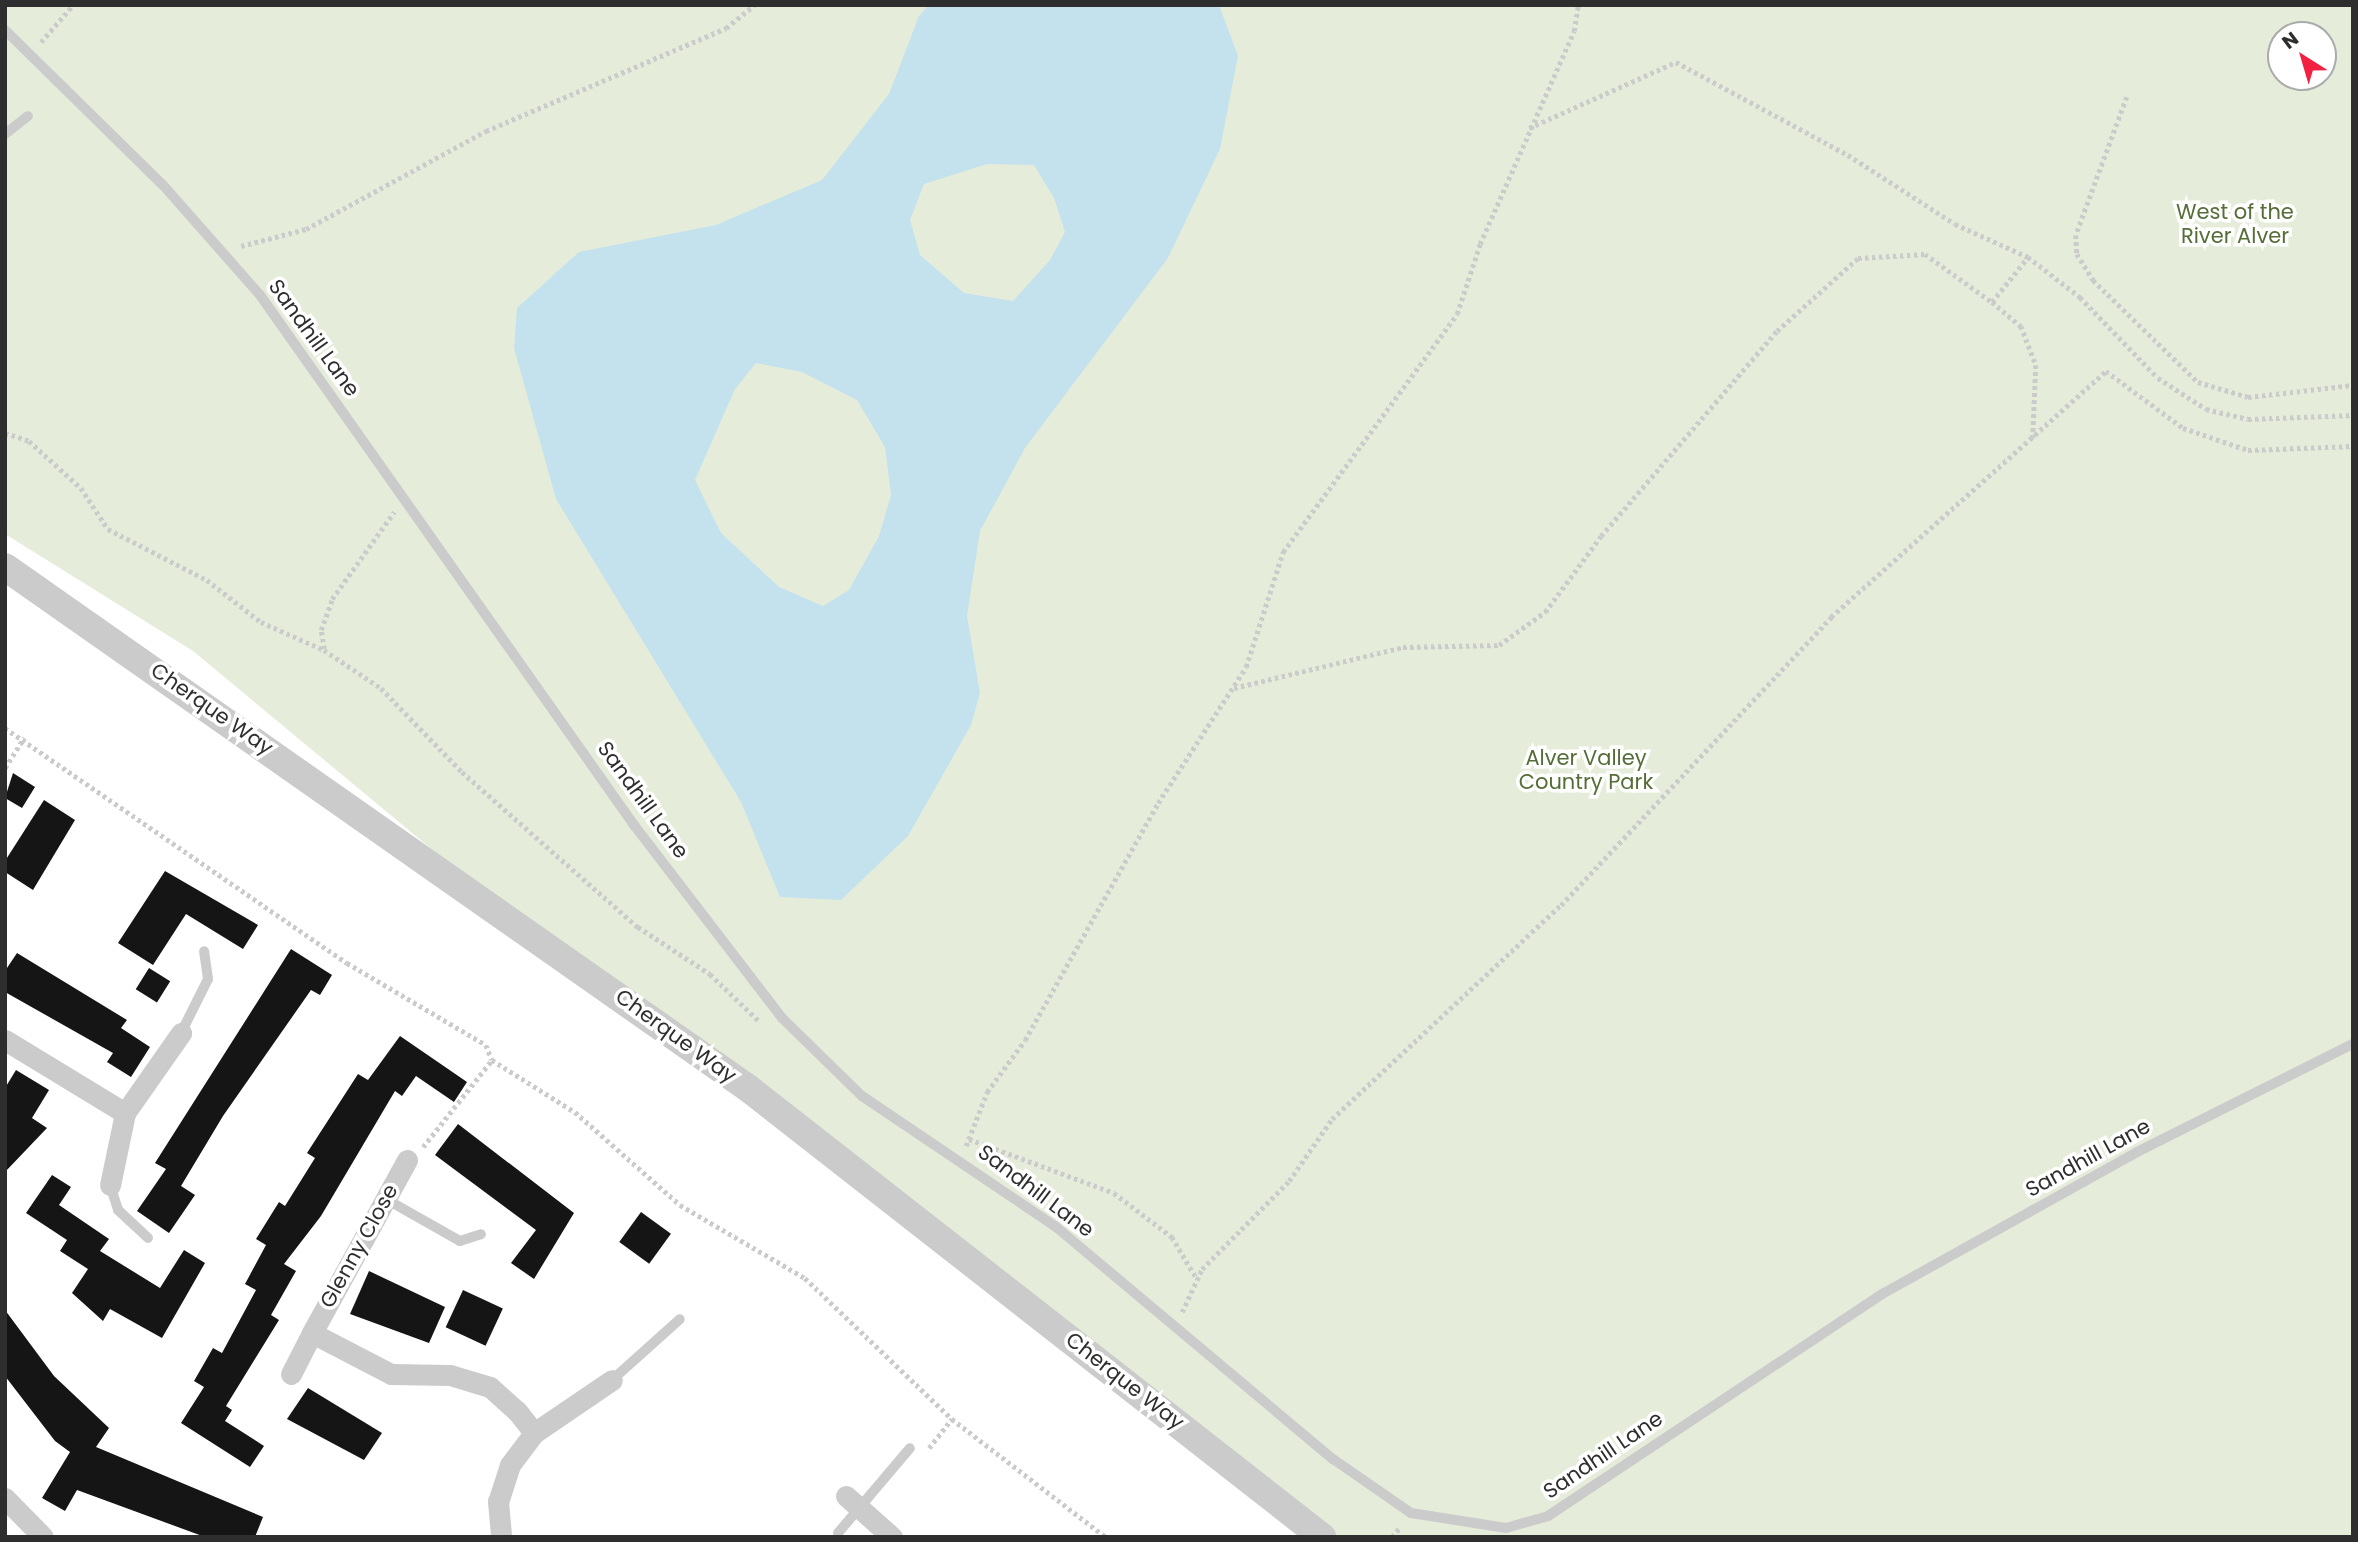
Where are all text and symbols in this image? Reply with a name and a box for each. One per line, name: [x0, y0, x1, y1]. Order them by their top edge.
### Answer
north arrow: [2267, 21, 2337, 91]
text: N: [2276, 25, 2304, 56]
park label: West of the River Alver: [2176, 199, 2294, 249]
street label: Sandhill Lane: [263, 275, 365, 401]
street label: Cherque Way: [146, 658, 278, 760]
street label: Sandhill Lane: [592, 737, 694, 863]
park label: Alver Valley Country Park: [1519, 745, 1653, 795]
street label: Cherque Way: [611, 984, 741, 1088]
street label: Sandhill Lane: [2021, 1113, 2155, 1203]
street label: Sandhill Lane: [973, 1139, 1099, 1243]
street label: Glenny Close: [315, 1180, 403, 1312]
street label: Cherque Way: [1061, 1327, 1189, 1435]
street label: Sandhill Lane: [1539, 1406, 1667, 1504]

